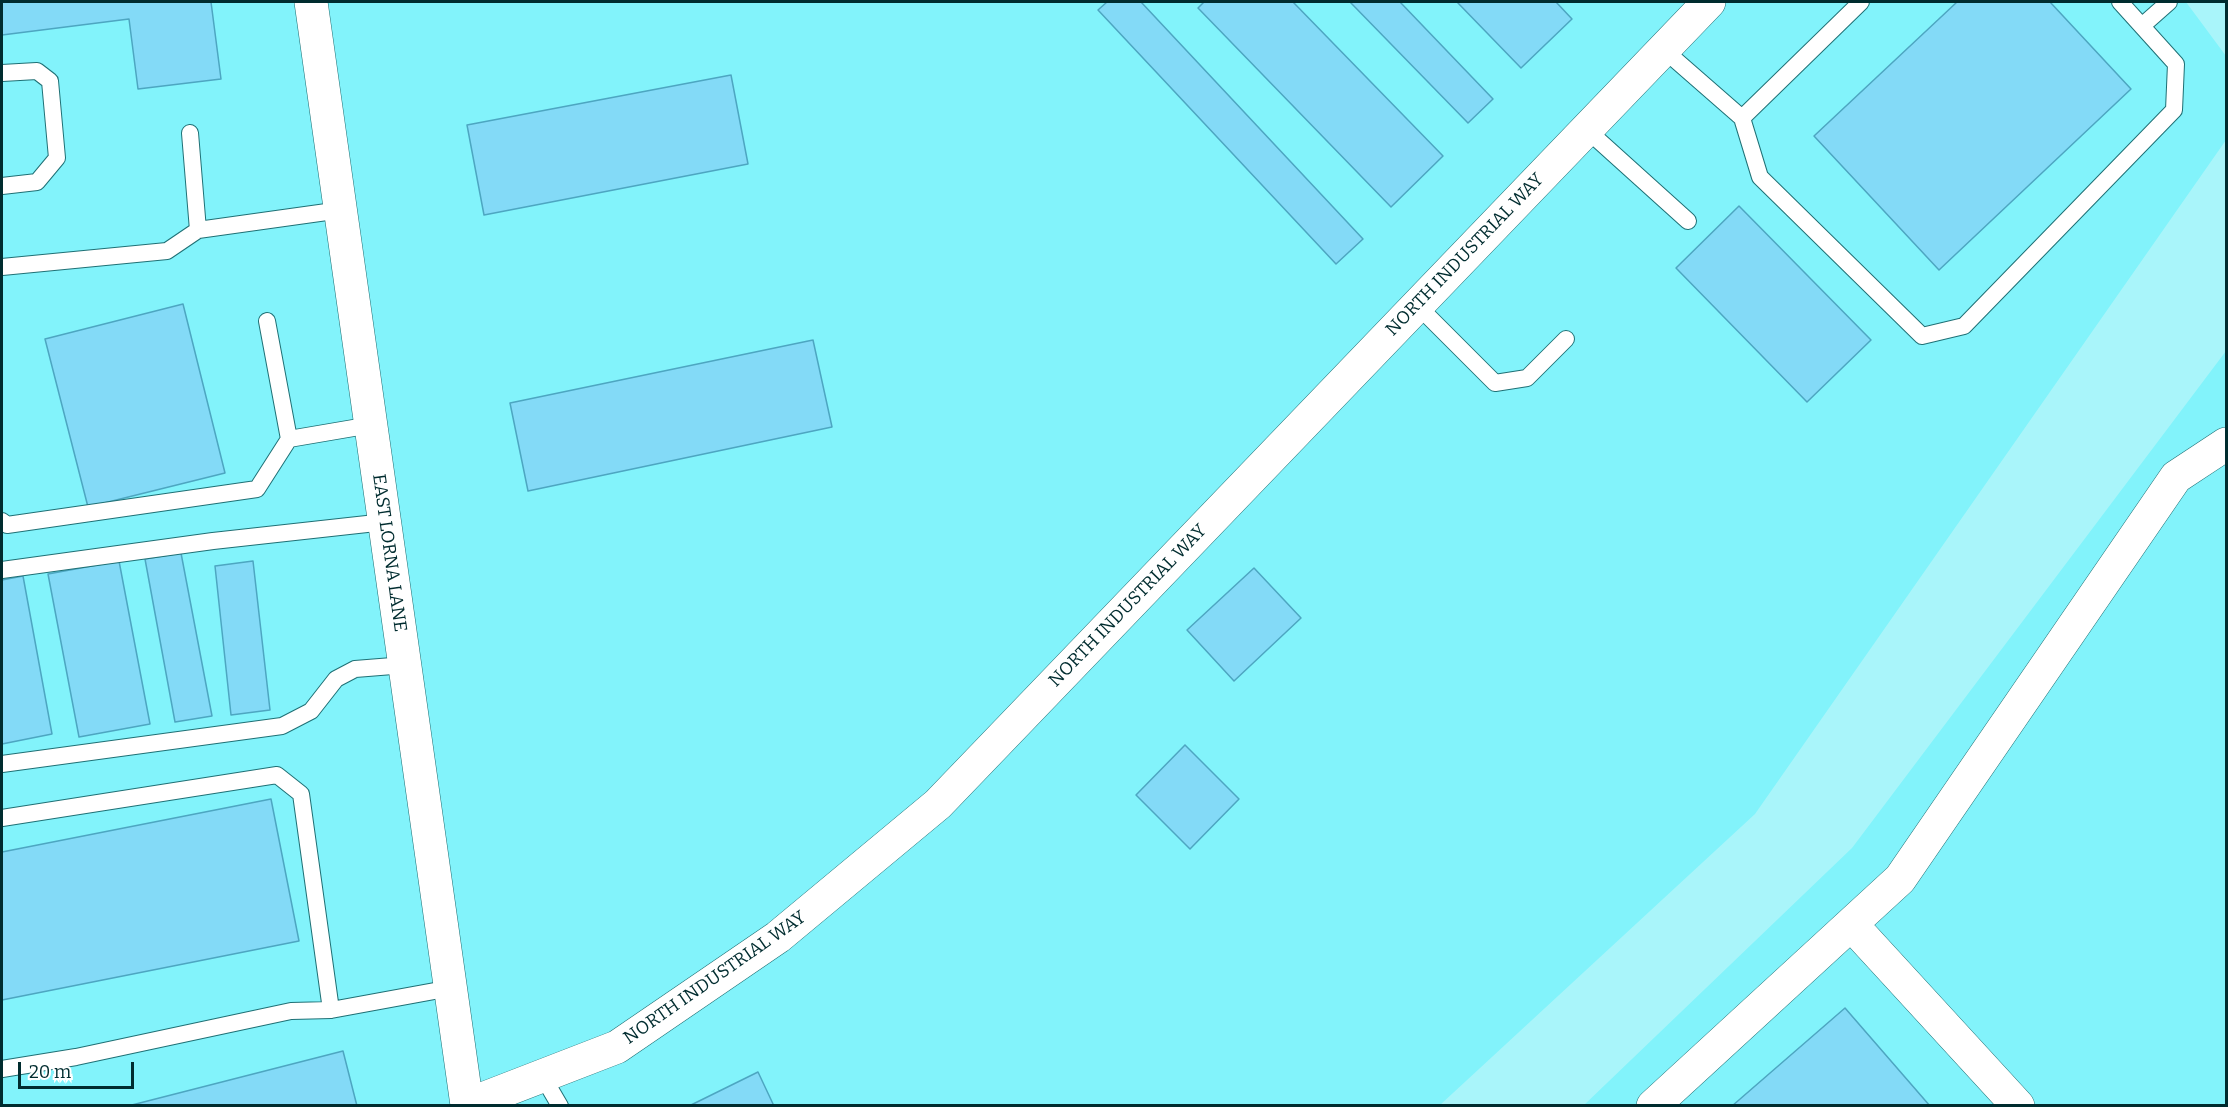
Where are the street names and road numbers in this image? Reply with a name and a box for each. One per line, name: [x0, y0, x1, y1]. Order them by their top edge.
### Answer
street label: NORTH INDUSTRIAL WAY: [1382, 169, 1548, 341]
street label: EAST LORNA LANE: [367, 473, 411, 633]
street label: NORTH INDUSTRIAL WAY: [1045, 520, 1211, 692]
street label: NORTH INDUSTRIAL WAY: [620, 907, 810, 1049]

